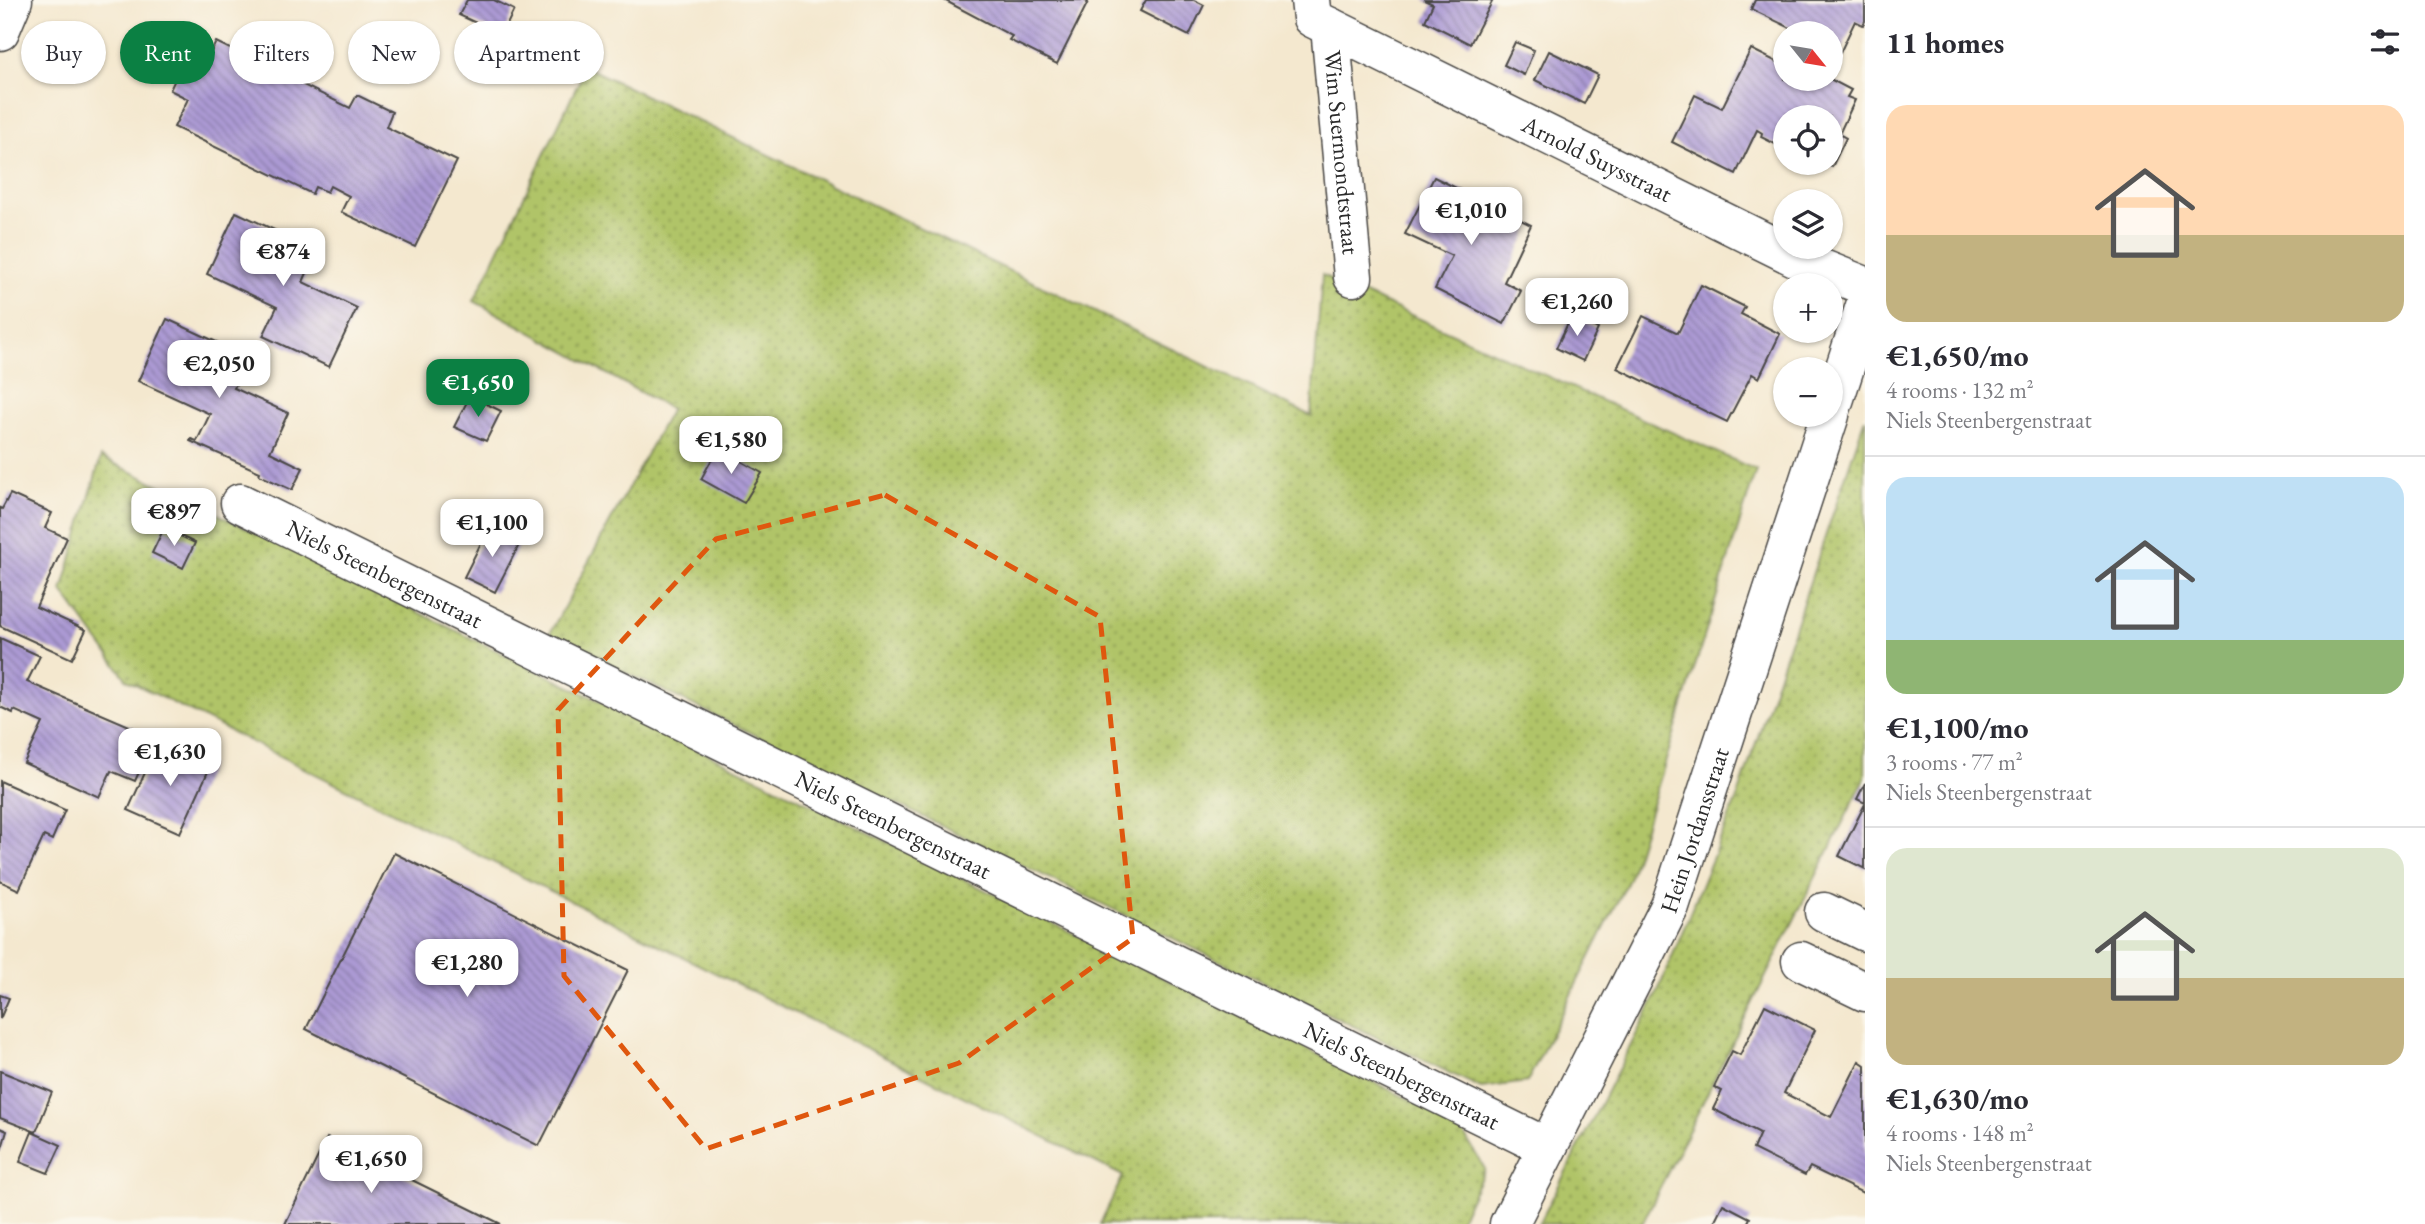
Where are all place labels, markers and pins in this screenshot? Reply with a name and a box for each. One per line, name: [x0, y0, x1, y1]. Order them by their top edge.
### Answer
pin: €1,010: [1414, 188, 1528, 247]
pin: €874: [242, 229, 324, 288]
pin: €1,260: [1520, 278, 1634, 338]
pin: €2,050: [162, 340, 276, 400]
pin: €1,650: [421, 360, 535, 419]
pin: €1,580: [674, 416, 788, 476]
pin: €897: [133, 489, 215, 548]
pin: €1,100: [435, 500, 549, 559]
pin: €1,630: [113, 728, 227, 788]
pin: €1,280: [410, 940, 524, 999]
pin: €1,650: [314, 1136, 428, 1195]

